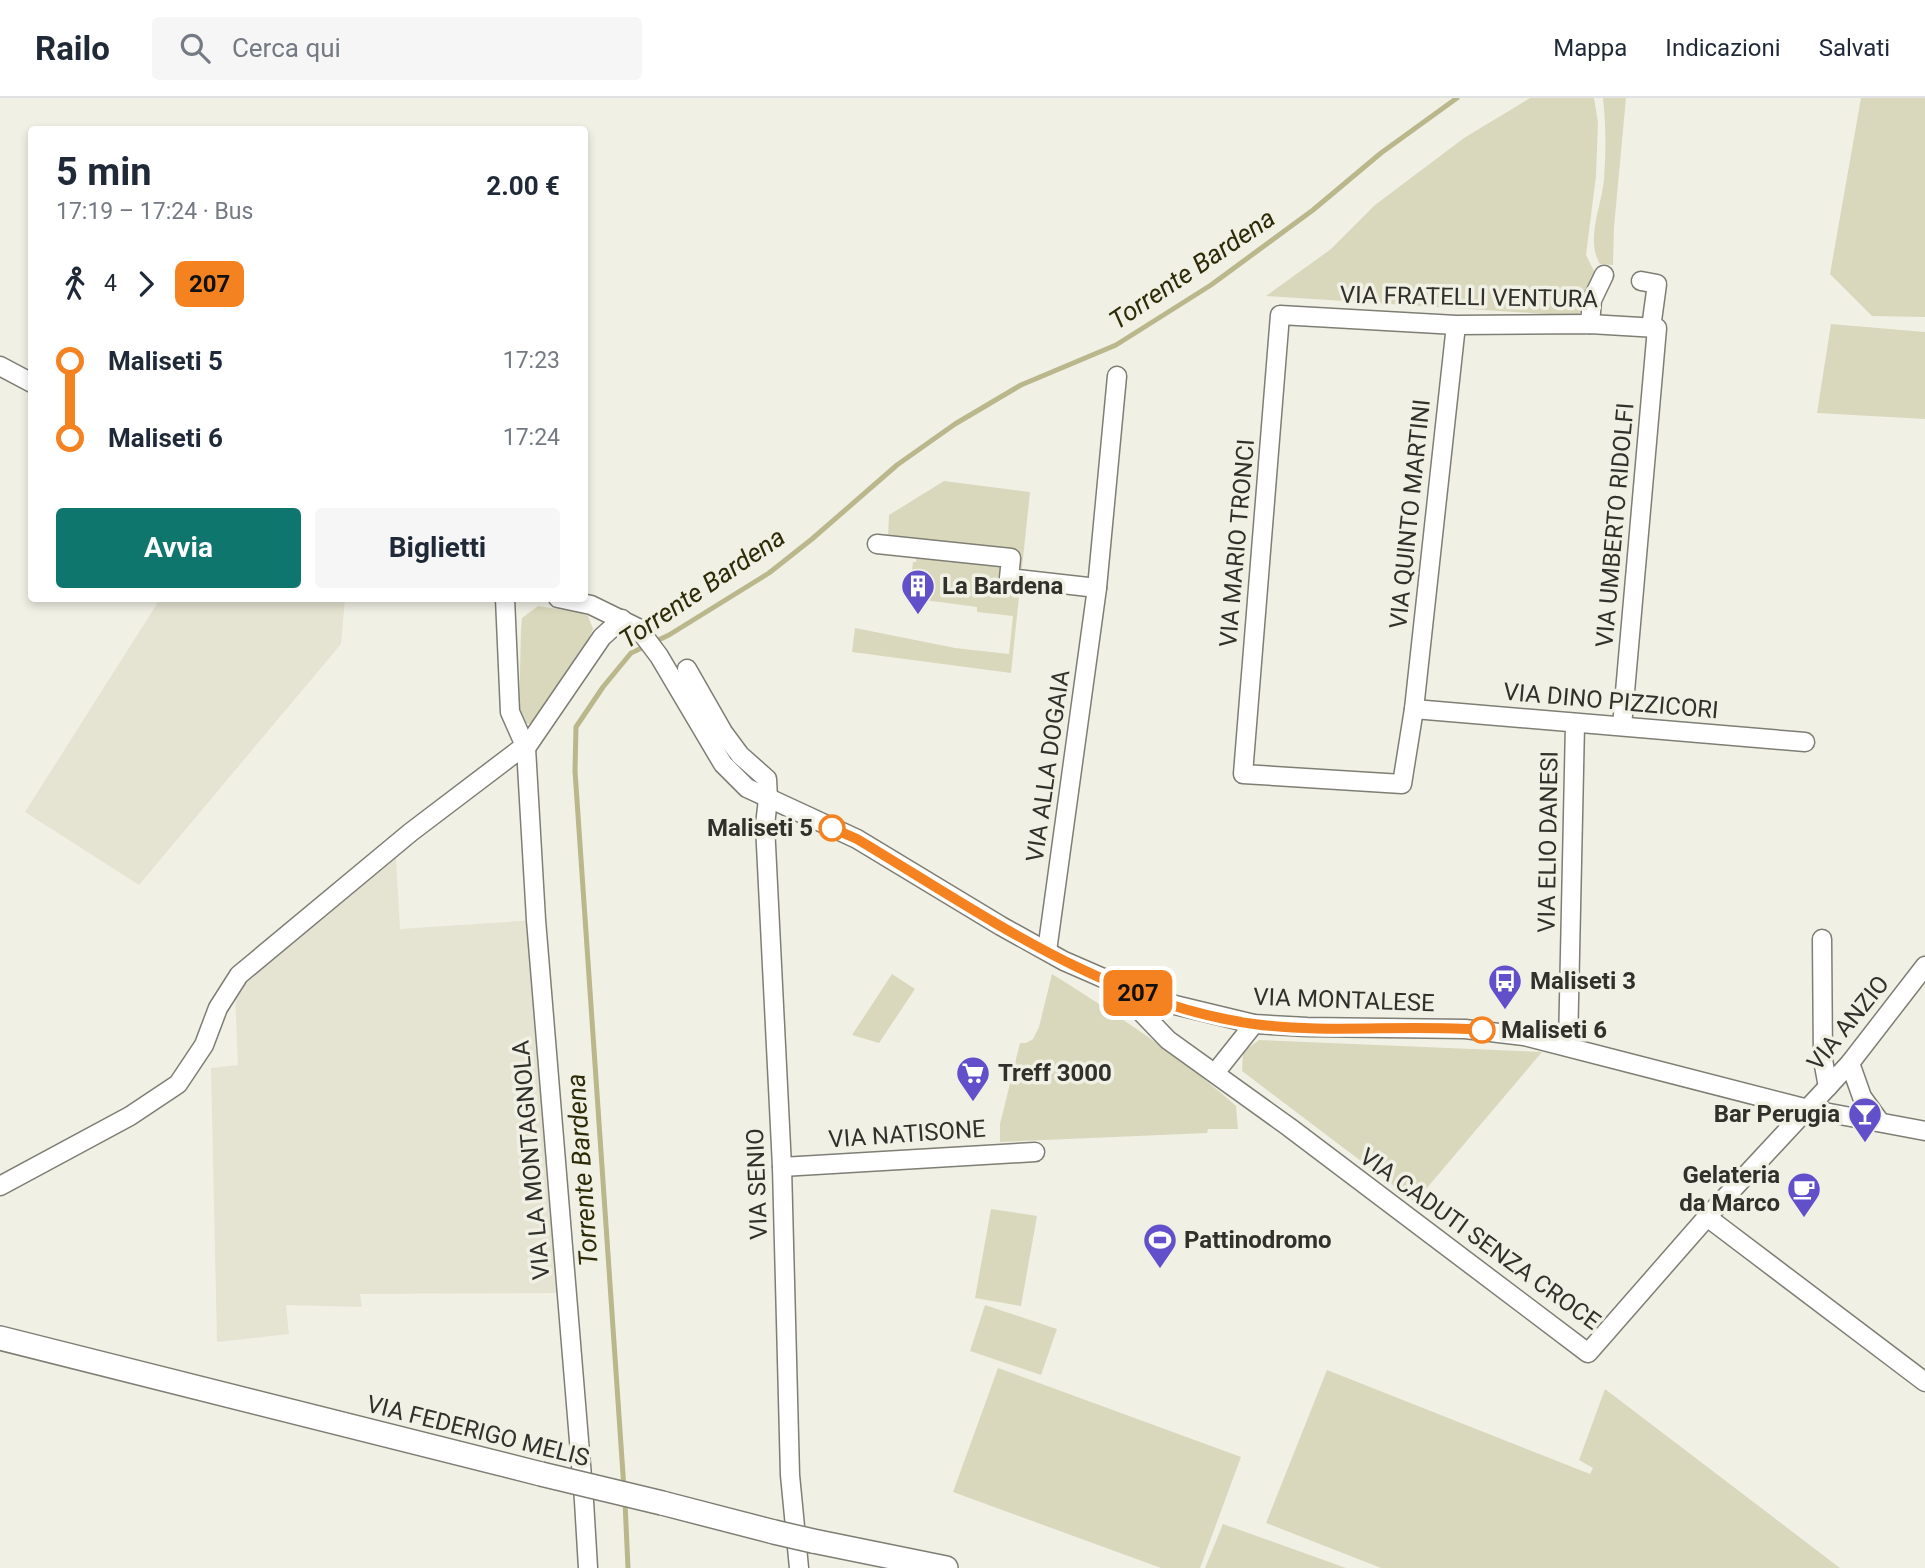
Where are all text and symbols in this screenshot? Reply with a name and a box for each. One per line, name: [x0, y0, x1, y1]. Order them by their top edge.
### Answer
search box: [152, 17, 642, 80]
text: Railo: [35, 29, 110, 68]
icon: search: [176, 29, 214, 67]
text: Cerca qui: [232, 33, 341, 63]
text: Mappa: [1553, 34, 1627, 62]
text: Indicazioni: [1665, 34, 1781, 62]
text: Salvati: [1819, 34, 1890, 62]
text: 5 min: [56, 150, 152, 194]
text: 2.00 €: [486, 171, 560, 201]
text: 17:19 – 17:24 · Bus: [56, 198, 253, 225]
water label: Torrente Bardena: [1103, 203, 1281, 335]
icon: walk: [56, 265, 94, 303]
icon: forward: [127, 265, 165, 303]
text: 4: [104, 270, 117, 297]
text: 207: [189, 270, 230, 298]
street label: VIA FRATELLI VENTURA: [1340, 281, 1599, 313]
text: Maliseti 5: [108, 346, 223, 376]
text: 17:23: [503, 347, 560, 374]
street label: VIA QUINTO MARTINI: [1384, 398, 1436, 630]
street label: VIA UMBERTO RIDOLFI: [1590, 402, 1640, 648]
text: Maliseti 6: [108, 423, 223, 453]
text: 17:24: [503, 424, 560, 451]
street label: VIA MARIO TRONCI: [1214, 438, 1260, 648]
button: Avvia: [56, 508, 301, 588]
button: Biglietti: [315, 508, 560, 588]
water label: Torrente Bardena: [613, 522, 791, 654]
building icon: La Bardena: [899, 567, 937, 616]
place label: La Bardena: [942, 572, 1063, 600]
street label: VIA ALLA DOGAIA: [1021, 668, 1075, 864]
street label: VIA DINO PIZZICORI: [1502, 678, 1720, 724]
street label: VIA ELIO DANESI: [1532, 751, 1564, 933]
place label: Maliseti 5: [707, 814, 813, 842]
marker: Maliseti 5: [819, 815, 845, 841]
bus stop icon: Maliseti 3: [1486, 962, 1524, 1011]
place label: Maliseti 3: [1530, 967, 1636, 995]
line badge: 207: [1098, 970, 1178, 1016]
street label: VIA ANZIO: [1801, 970, 1895, 1076]
text: 207: [1117, 979, 1159, 1007]
street label: VIA MONTALESE: [1253, 983, 1435, 1017]
place label: Maliseti 6: [1501, 1016, 1607, 1044]
marker: Maliseti 6: [1469, 1017, 1495, 1043]
street label: VIA LA MONTAGNOLA: [507, 1039, 555, 1281]
supermarket icon: Treff 3000: [954, 1054, 992, 1103]
place label: Treff 3000: [998, 1059, 1112, 1087]
water label: Torrente Bardena: [560, 1073, 604, 1267]
bar icon: Bar Perugia: [1846, 1095, 1884, 1144]
place label: Bar Perugia: [1714, 1100, 1840, 1128]
street label: VIA NATISONE: [827, 1115, 987, 1153]
street label: VIA SENIO: [741, 1128, 773, 1240]
street label: VIA CADUTI SENZA CROCE: [1354, 1142, 1606, 1336]
place label: Gelateria da Marco: [1679, 1161, 1780, 1217]
cafe icon: Gelateria da Marco: [1785, 1170, 1823, 1219]
sports icon: Pattinodromo: [1141, 1221, 1179, 1270]
place label: Pattinodromo: [1184, 1226, 1332, 1254]
street label: VIA FEDERIGO MELIS: [364, 1390, 592, 1472]

